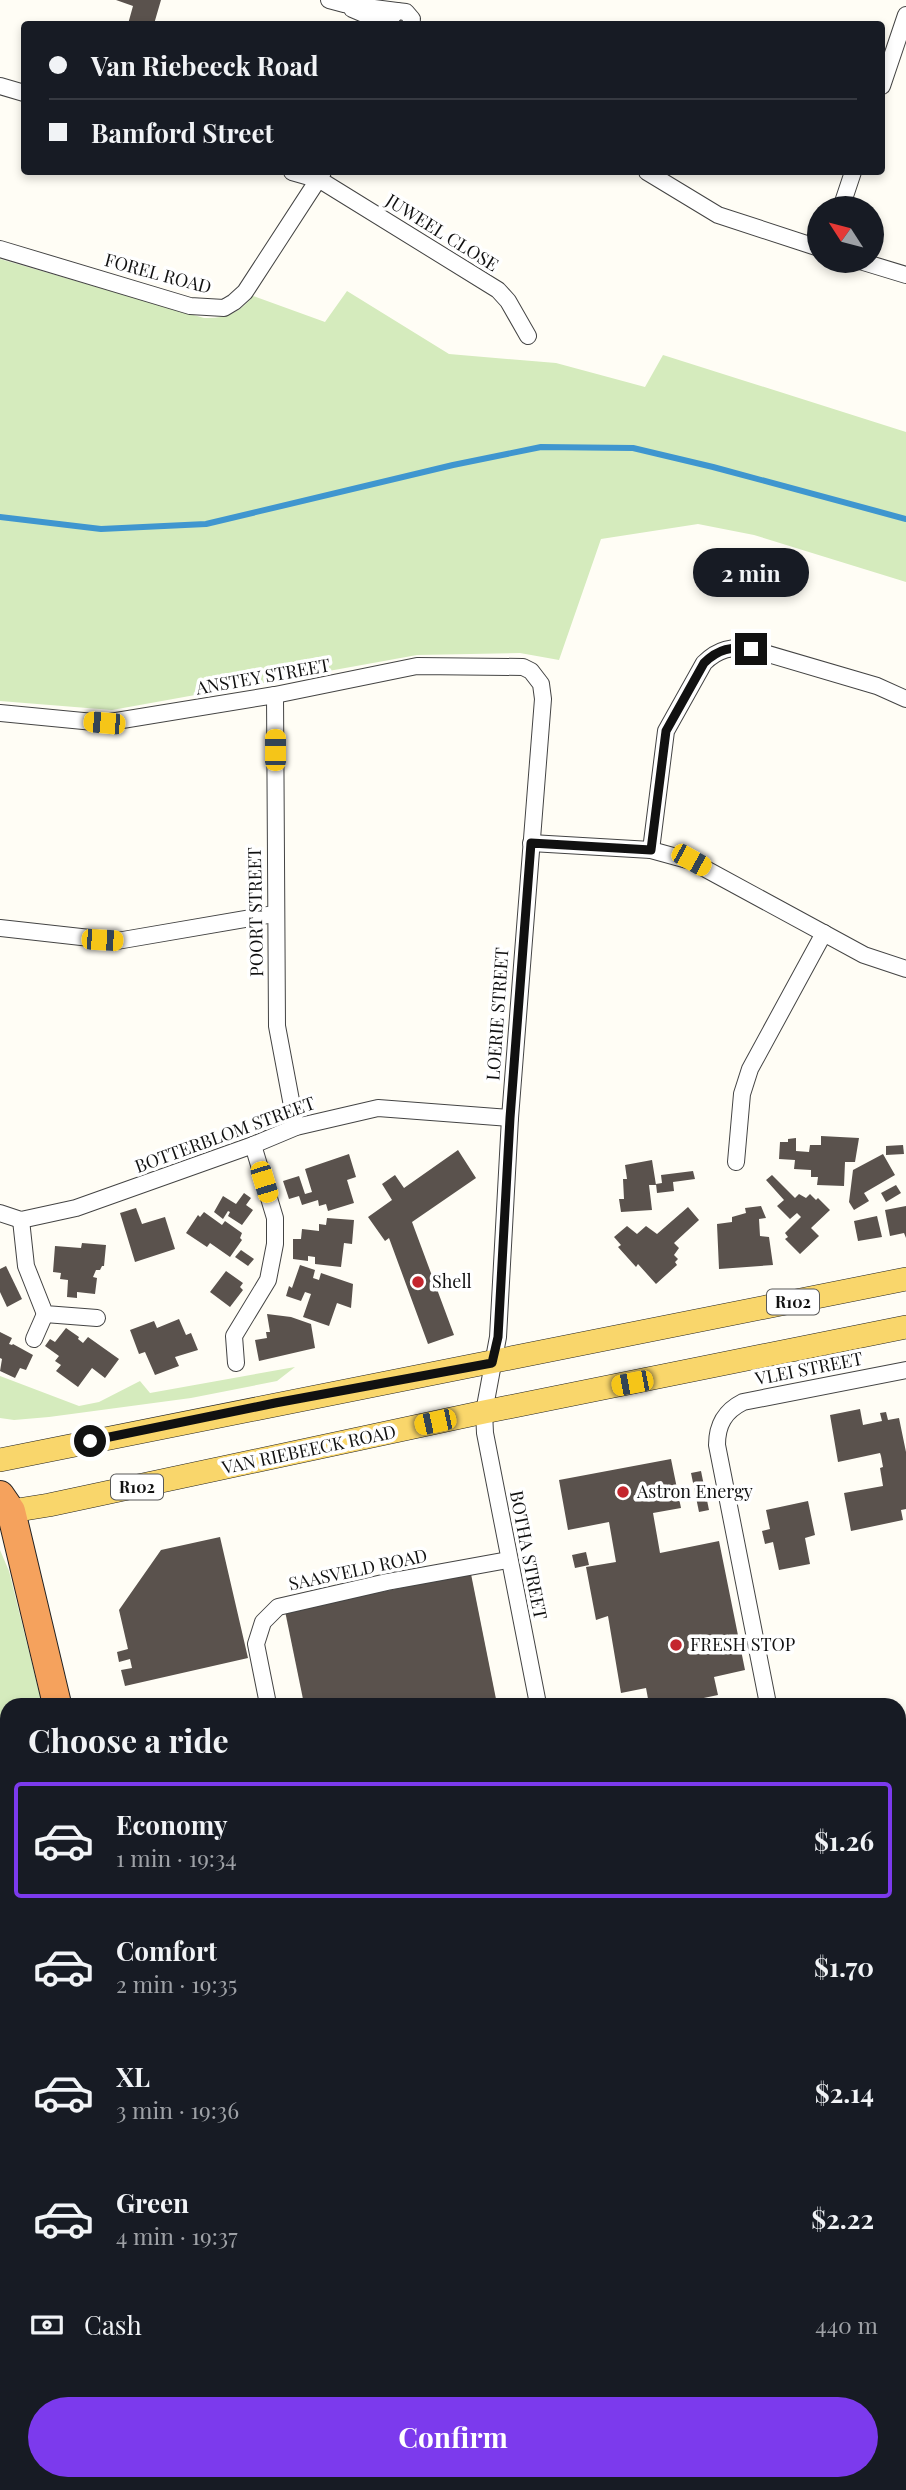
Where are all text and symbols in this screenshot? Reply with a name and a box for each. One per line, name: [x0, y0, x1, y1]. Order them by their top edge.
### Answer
text: Van Riebeeck Road: [91, 48, 318, 83]
text: Bamford Street: [91, 115, 274, 150]
street label: JUWEEL CLOSE: [381, 187, 503, 276]
north arrow: [807, 196, 884, 273]
map controls: [807, 196, 884, 273]
street label: FOREL ROAD: [102, 247, 214, 299]
callout: 2 min: [693, 548, 809, 596]
text: 2 min: [721, 557, 781, 588]
route end: [735, 633, 767, 665]
street label: ANSTEY STREET: [193, 652, 332, 700]
car: [83, 711, 126, 735]
car: [265, 729, 286, 771]
car: [668, 841, 715, 879]
street label: POORT STREET: [242, 847, 268, 977]
car: [81, 928, 124, 952]
street label: LOERIE STREET: [480, 946, 514, 1081]
street label: BOTTERBLOM STREET: [131, 1090, 318, 1178]
car: [248, 1159, 281, 1205]
place label: Shell: [432, 1269, 472, 1293]
marker: Shell: [410, 1274, 426, 1290]
road number: R102: [767, 1290, 819, 1314]
street label: VLEI STREET: [752, 1346, 865, 1390]
car: [610, 1369, 655, 1397]
car: [413, 1407, 458, 1437]
street label: VAN RIEBEECK ROAD: [219, 1419, 398, 1479]
route start: [74, 1425, 106, 1457]
road number: R102: [111, 1474, 163, 1499]
place label: Astron Energy: [636, 1479, 753, 1503]
marker: Astron Energy: [615, 1484, 631, 1500]
street label: BOTHA STREET: [505, 1488, 553, 1621]
street label: SAASVELD ROAD: [286, 1543, 429, 1595]
place label: FRESH STOP: [690, 1632, 796, 1656]
marker: FRESH STOP: [668, 1637, 684, 1653]
text: Choose a ride: [28, 1718, 229, 1761]
text: Economy: [116, 1807, 227, 1842]
icon: car: [32, 1809, 95, 1872]
text: $1.26: [814, 1823, 874, 1858]
text: 1 min · 19:34: [116, 1842, 237, 1873]
text: Comfort: [116, 1933, 217, 1968]
icon: car: [32, 1935, 95, 1998]
text: $1.70: [814, 1949, 874, 1984]
text: 2 min · 19:35: [116, 1968, 237, 1999]
text: XL: [116, 2059, 150, 2094]
icon: car: [32, 2061, 95, 2124]
text: $2.14: [815, 2075, 874, 2110]
text: 3 min · 19:36: [116, 2094, 239, 2125]
text: Green: [116, 2185, 189, 2220]
icon: car: [32, 2187, 95, 2250]
text: $2.22: [811, 2201, 874, 2236]
text: 4 min · 19:37: [116, 2220, 238, 2251]
icon: cash: [28, 2306, 66, 2344]
text: Cash: [84, 2307, 142, 2342]
text: 440 m: [815, 2309, 878, 2340]
button: Confirm: [28, 2397, 878, 2477]

